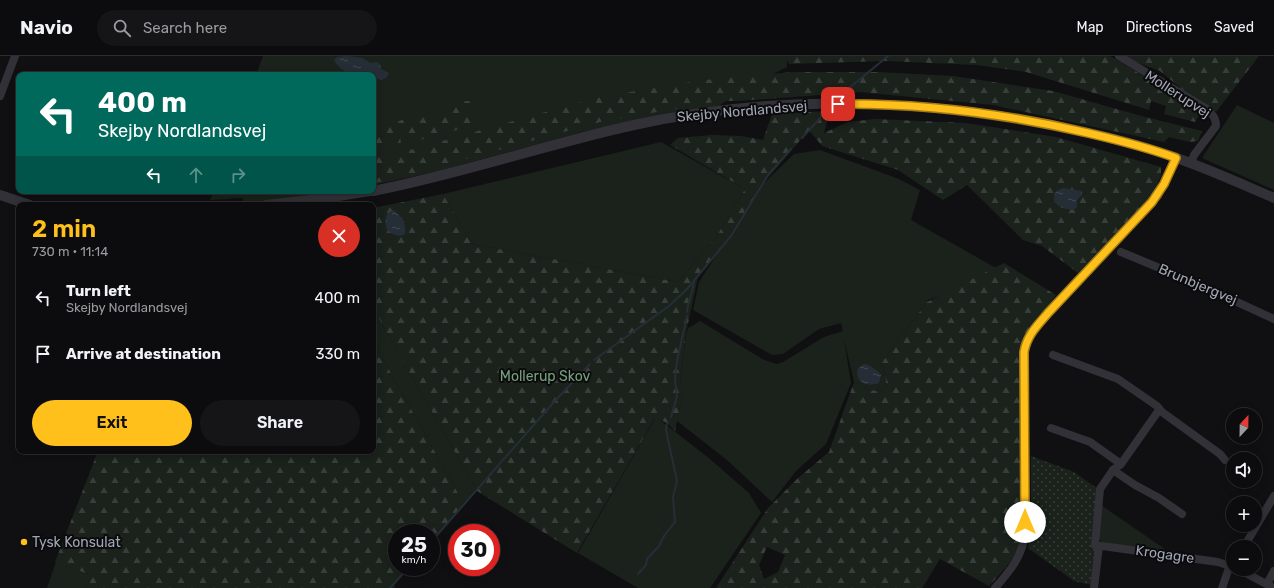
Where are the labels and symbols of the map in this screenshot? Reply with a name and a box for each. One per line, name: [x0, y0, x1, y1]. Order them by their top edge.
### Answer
street label: Mollerupvej: [1142, 67, 1214, 122]
pin: [821, 87, 855, 121]
street label: Skejby Nordlandsvej: [676, 97, 808, 126]
street label: Brunbjergvej: [1156, 260, 1240, 309]
park label: Mollerup Skov: [500, 368, 590, 385]
north arrow: [1226, 408, 1262, 444]
position arrow: [1004, 501, 1046, 543]
speed limit sign: 30: [448, 524, 500, 576]
place label: Tysk Konsulat: [32, 534, 121, 551]
marker: Tysk Konsulat: [19, 537, 29, 547]
street label: Krogagre: [1134, 542, 1196, 567]

